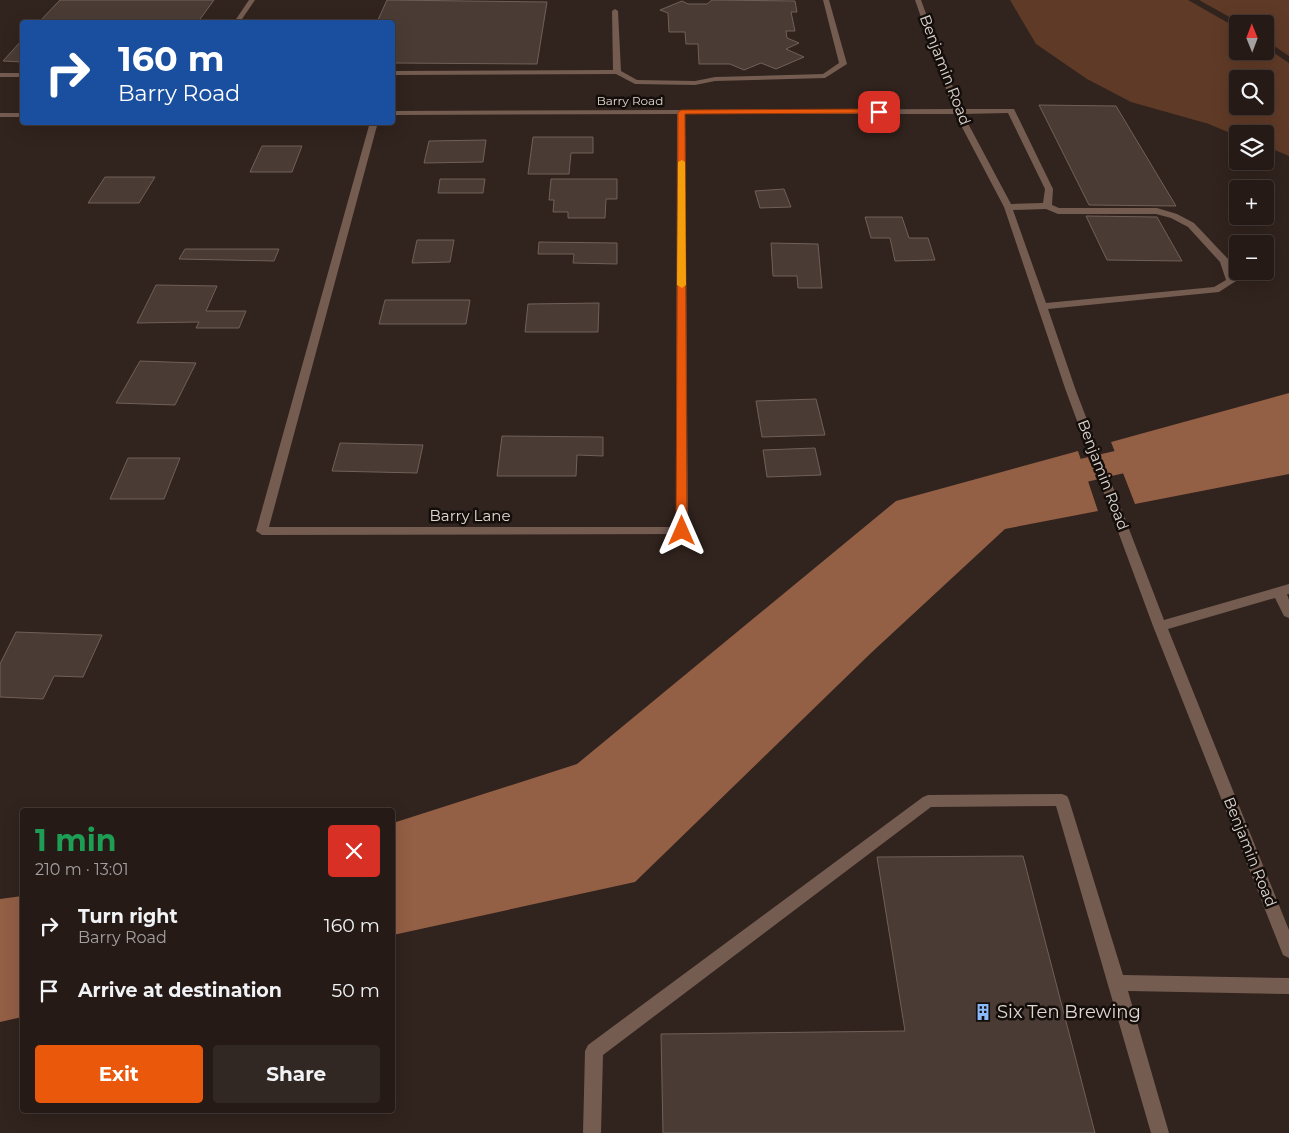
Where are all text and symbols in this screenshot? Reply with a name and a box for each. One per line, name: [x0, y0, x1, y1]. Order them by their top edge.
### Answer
street label: Benjamin Road: [916, 12, 975, 128]
north arrow: [1229, 15, 1274, 60]
map controls: [1229, 15, 1274, 280]
text: 160 m: [118, 37, 224, 80]
icon: right: [35, 40, 100, 105]
button: search: [1229, 70, 1274, 115]
text: Barry Road: [118, 80, 240, 107]
pin: [858, 91, 900, 133]
street label: Barry Road: [597, 93, 663, 108]
icon: arrive: [865, 98, 893, 126]
button: layers: [1229, 125, 1274, 170]
button: +: [1229, 180, 1274, 225]
button: −: [1229, 235, 1274, 280]
street label: Benjamin Road: [1074, 417, 1133, 533]
position arrow: [655, 504, 707, 556]
street label: Barry Lane: [430, 506, 510, 525]
street label: Benjamin Road: [1220, 794, 1281, 909]
text: 1 min: [35, 822, 116, 859]
button: close: [328, 825, 380, 877]
text: 210 m · 13:01: [35, 860, 129, 879]
text: Turn right: [78, 905, 178, 928]
icon: right: [35, 912, 63, 940]
text: 160 m: [324, 914, 380, 937]
text: Barry Road: [78, 928, 167, 947]
icon: arrive: [35, 977, 63, 1005]
text: Arrive at destination: [78, 979, 282, 1002]
text: 50 m: [332, 979, 380, 1002]
place label: Six Ten Brewing: [997, 1001, 1141, 1023]
building icon: Six Ten Brewing: [973, 1002, 993, 1022]
button: Exit: [35, 1045, 203, 1103]
button: Share: [213, 1045, 380, 1103]

